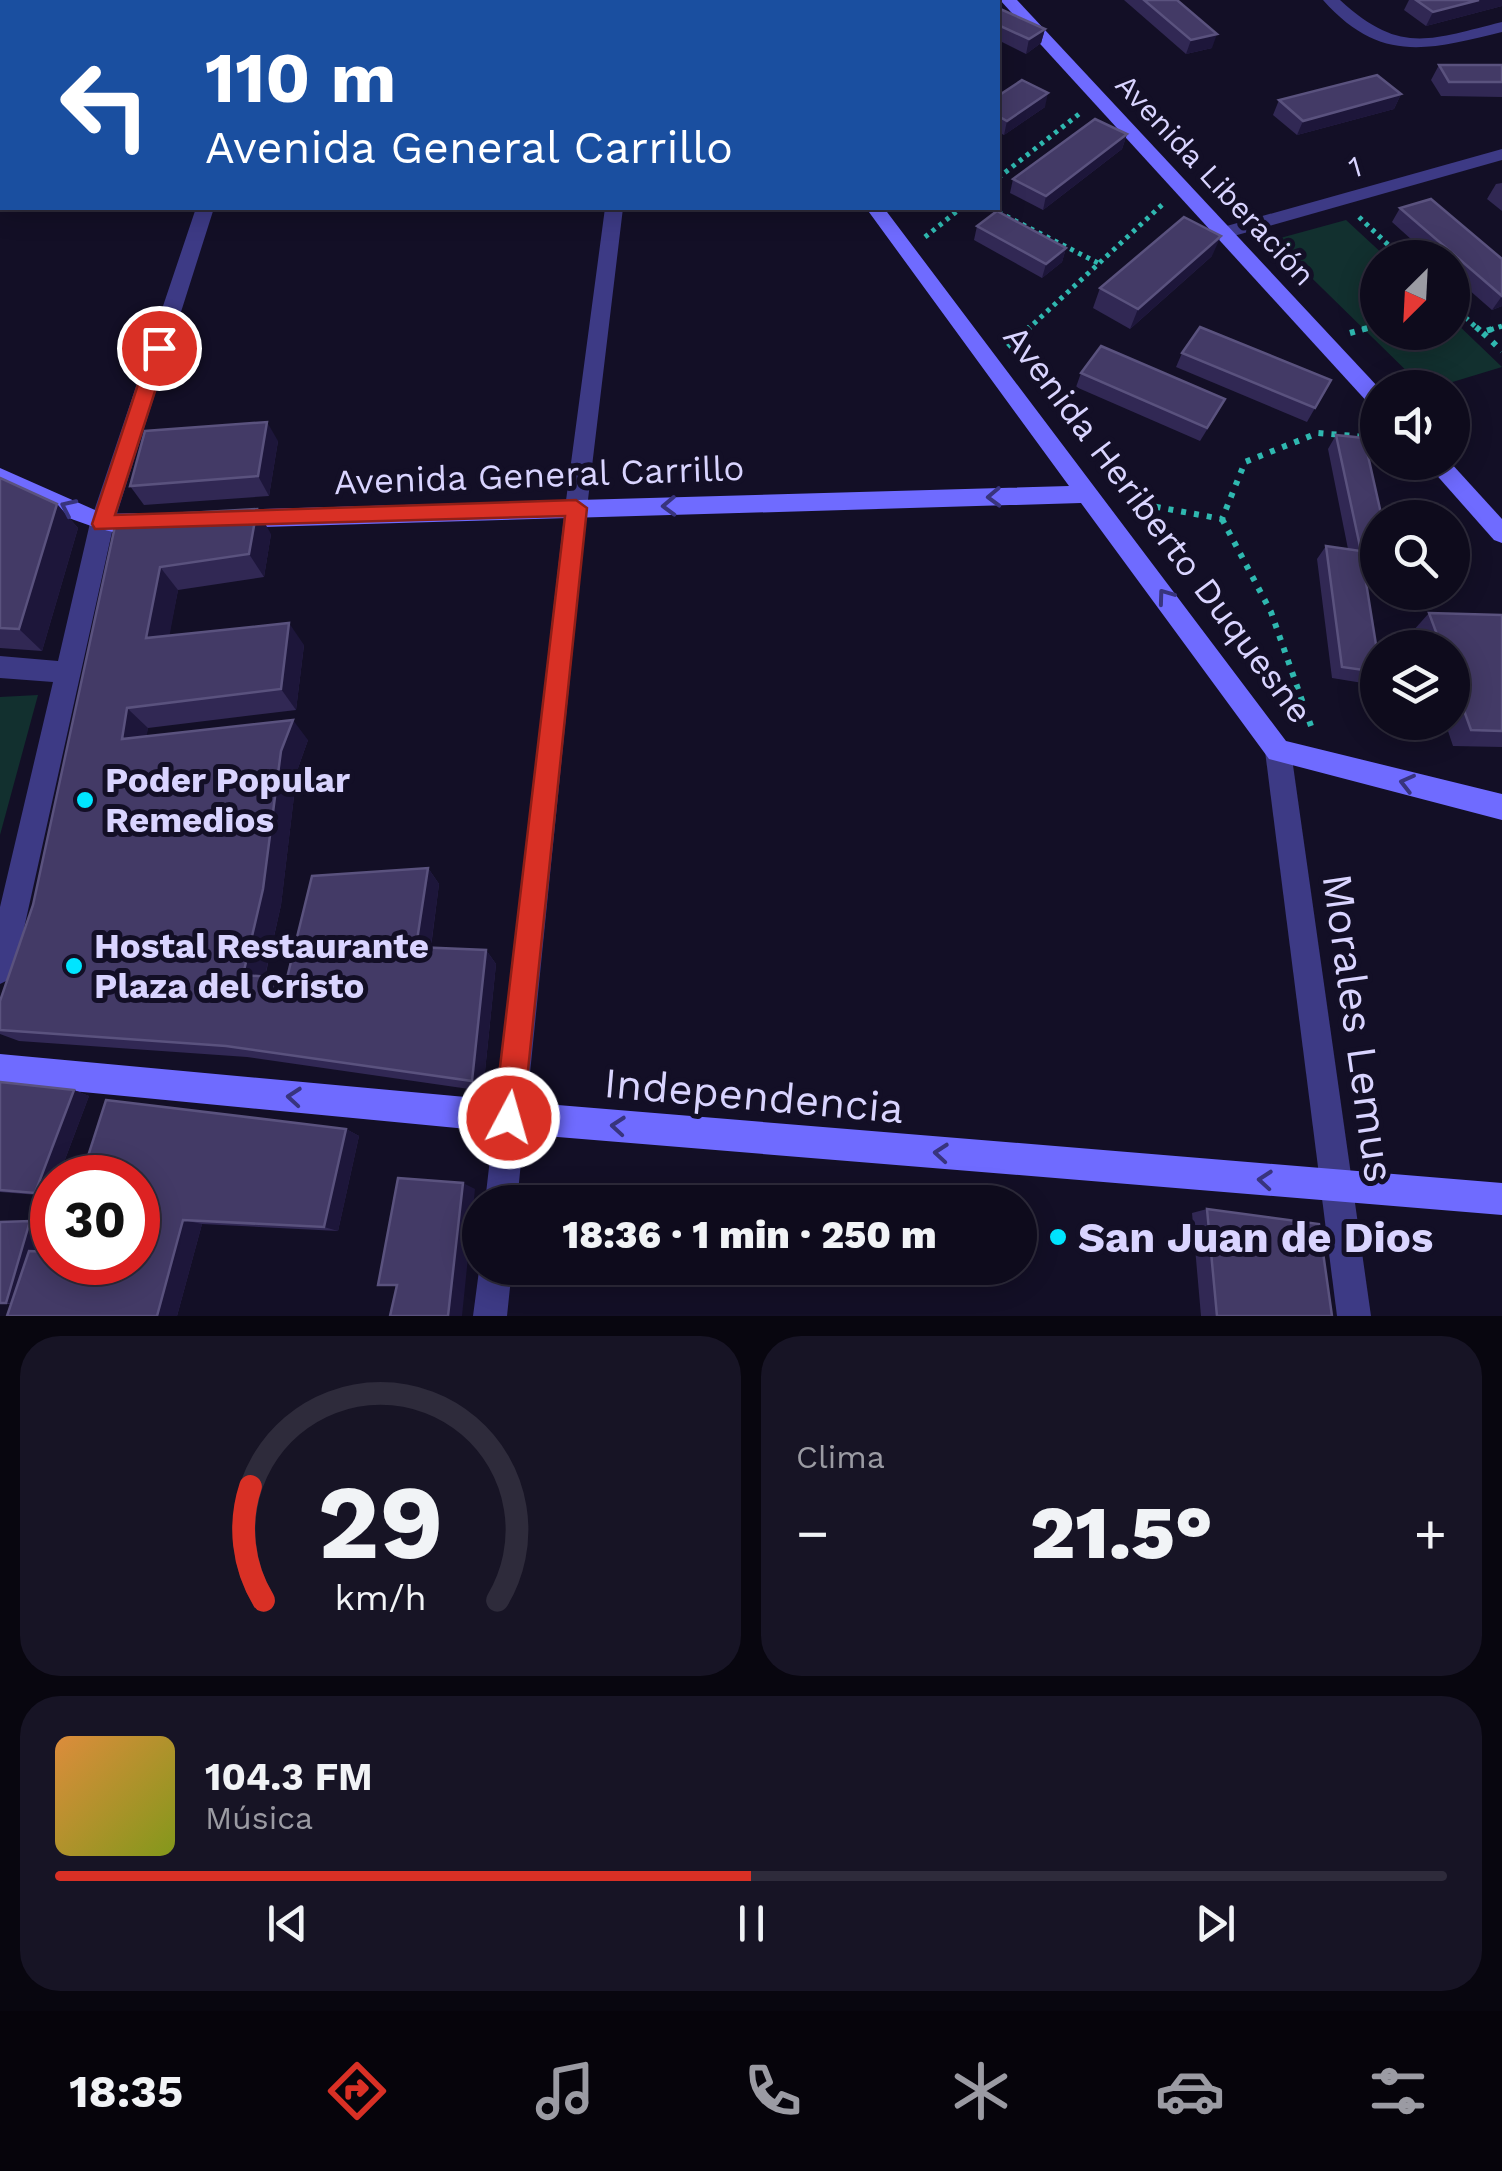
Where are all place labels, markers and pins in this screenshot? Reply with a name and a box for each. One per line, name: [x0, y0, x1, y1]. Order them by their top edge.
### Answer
pin: [117, 306, 202, 391]
place label: Poder Popular Remedios: [105, 759, 350, 841]
marker: Poder Popular Remedios: [74, 789, 96, 811]
place label: Hostal Restaurante Plaza del Cristo: [94, 925, 429, 1007]
marker: Hostal Restaurante Plaza del Cristo: [63, 955, 85, 977]
place label: San Juan de Dios: [1078, 1213, 1433, 1262]
marker: San Juan de Dios: [1047, 1226, 1069, 1248]

